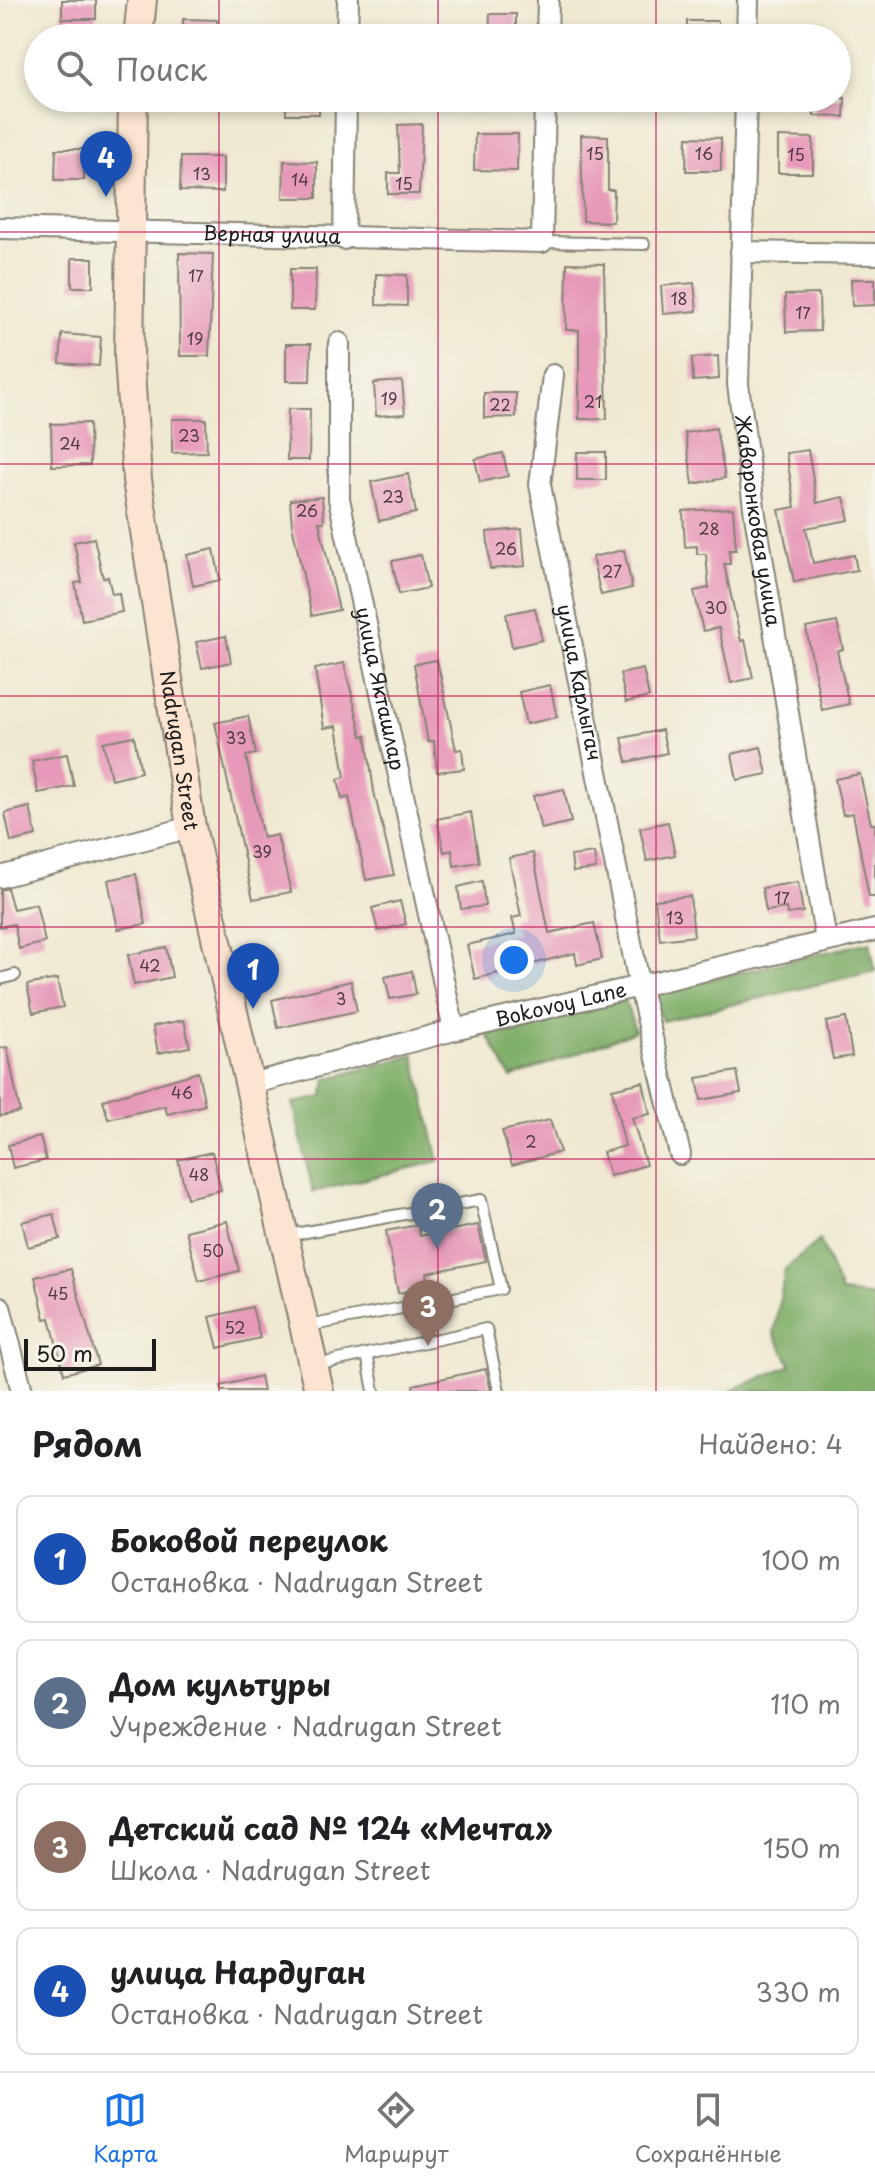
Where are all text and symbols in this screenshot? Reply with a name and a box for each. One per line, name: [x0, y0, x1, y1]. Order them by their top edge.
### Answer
search box: [24, 24, 851, 112]
icon: search: [52, 46, 96, 90]
text: Поиск: [116, 46, 207, 91]
pin: 4: [80, 131, 132, 197]
house number: 15: [586, 141, 604, 165]
house number: 16: [695, 141, 713, 165]
house number: 15: [787, 142, 805, 166]
house number: 13: [193, 161, 211, 185]
house number: 14: [291, 167, 309, 191]
house number: 15: [395, 171, 413, 195]
street label: Верная улица: [203, 217, 342, 251]
house number: 17: [188, 263, 204, 287]
house number: 18: [670, 286, 688, 310]
house number: 17: [795, 300, 811, 324]
house number: 19: [187, 326, 203, 350]
house number: 19: [381, 386, 397, 410]
house number: 21: [584, 389, 602, 413]
house number: 22: [489, 392, 511, 416]
street label: Жаворонковая улица: [728, 413, 789, 629]
house number: 23: [178, 423, 200, 447]
house number: 24: [59, 431, 81, 455]
house number: 23: [382, 484, 404, 508]
house number: 26: [296, 498, 318, 522]
house number: 28: [698, 516, 720, 540]
house number: 26: [495, 536, 517, 560]
house number: 27: [602, 559, 622, 583]
house number: 30: [705, 595, 727, 619]
street label: улица Карлыгач: [550, 601, 610, 763]
street label: улица Якташлар: [349, 604, 413, 773]
street label: Nadrugan Street: [153, 668, 207, 832]
house number: 33: [225, 725, 247, 749]
house number: 39: [252, 839, 272, 863]
house number: 17: [774, 885, 790, 909]
house number: 13: [666, 905, 684, 929]
your location: [494, 940, 534, 980]
pin: 1: [227, 943, 279, 1009]
house number: 42: [139, 953, 161, 977]
street label: Bokovoy Lane: [492, 974, 629, 1034]
house number: 3: [336, 986, 346, 1010]
house number: 46: [171, 1080, 193, 1104]
house number: 2: [525, 1129, 537, 1153]
house number: 48: [189, 1162, 209, 1186]
pin: 2: [411, 1183, 463, 1249]
house number: 50: [202, 1238, 224, 1262]
pin: 3: [402, 1280, 454, 1346]
house number: 45: [48, 1281, 68, 1305]
house number: 52: [224, 1315, 246, 1339]
scale bar: [24, 1335, 156, 1371]
text: 50 m: [36, 1336, 93, 1369]
text: Рядом: [32, 1417, 143, 1469]
text: Найдено: 4: [698, 1424, 843, 1463]
text: Боковой переулок: [110, 1517, 388, 1562]
text: 1: [54, 1540, 66, 1579]
text: 100 m: [761, 1540, 841, 1579]
text: Остановка · Nadrugan Street: [110, 1562, 483, 1601]
text: Дом культуры: [110, 1661, 331, 1706]
text: 2: [51, 1684, 69, 1723]
text: 110 m: [770, 1684, 841, 1723]
text: Учреждение · Nadrugan Street: [110, 1706, 502, 1745]
text: Детский сад № 124 «Мечта»: [110, 1805, 553, 1850]
text: 3: [51, 1828, 69, 1867]
text: 150 m: [763, 1828, 841, 1867]
text: Школа · Nadrugan Street: [110, 1850, 430, 1889]
text: улица Нардуган: [110, 1949, 366, 1994]
text: 4: [51, 1972, 69, 2011]
text: 330 m: [756, 1972, 841, 2011]
text: Остановка · Nadrugan Street: [110, 1994, 483, 2033]
tab: Карта: [93, 2088, 158, 2169]
tab: Маршрут: [344, 2088, 448, 2169]
tab: Сохранённые: [635, 2088, 782, 2169]

